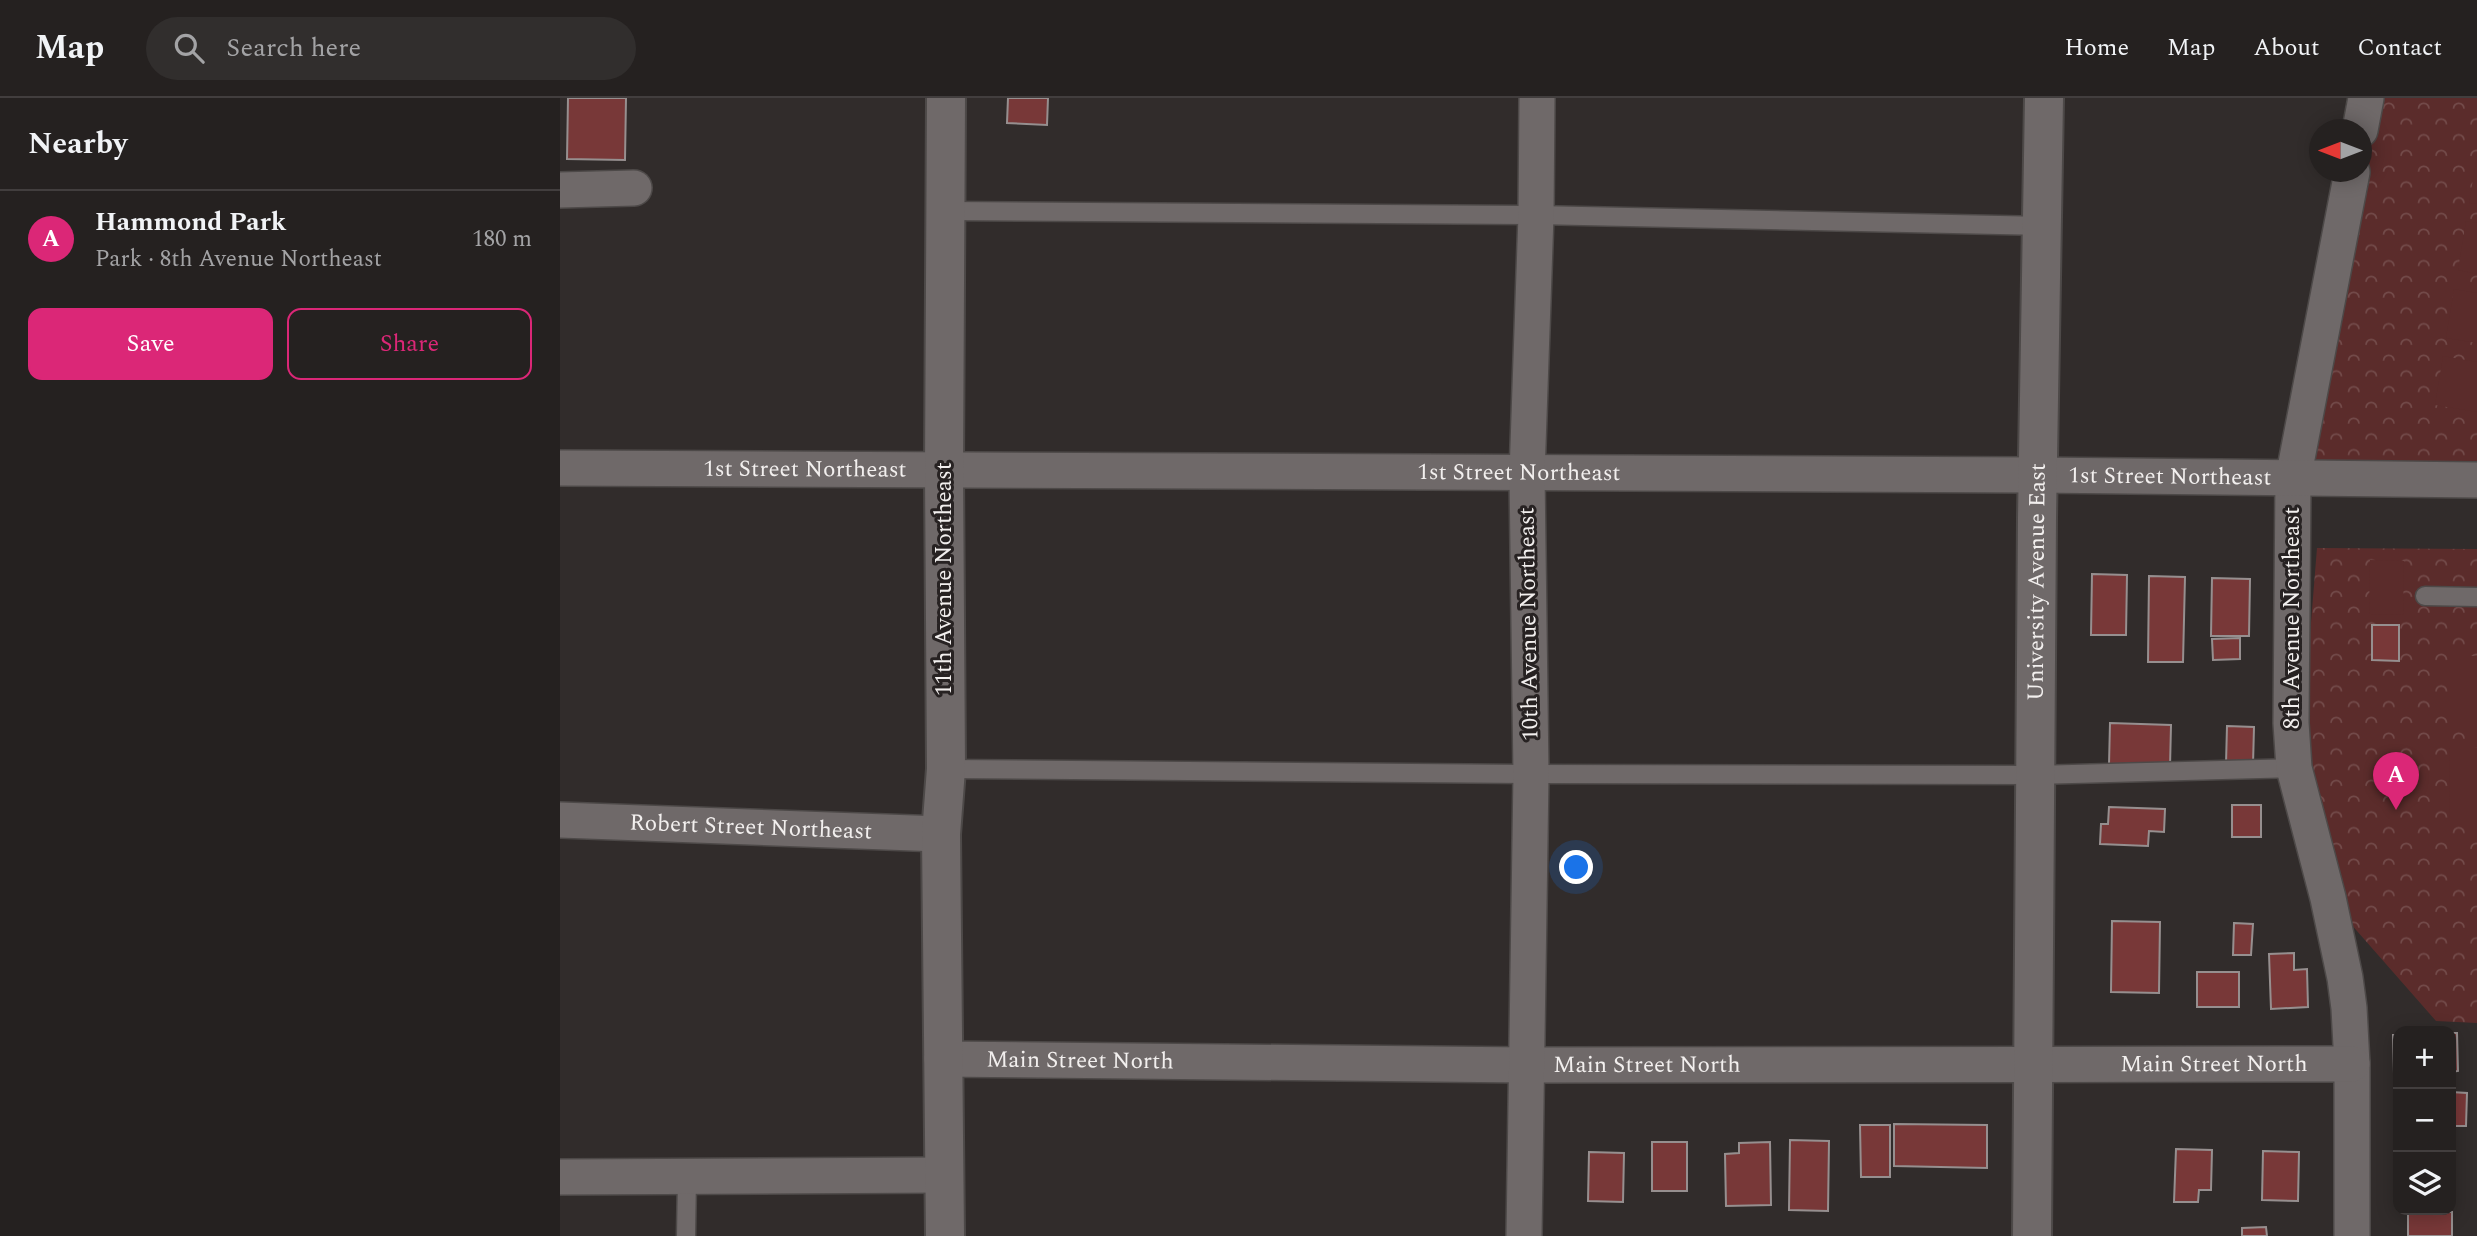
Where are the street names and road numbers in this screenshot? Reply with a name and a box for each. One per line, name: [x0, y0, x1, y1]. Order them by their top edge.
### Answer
street label: 1st Street Northeast: [703, 451, 907, 487]
street label: 1st Street Northeast: [1417, 455, 1621, 491]
street label: 1st Street Northeast: [2068, 458, 2272, 495]
street label: 11th Avenue Northeast: [927, 462, 962, 696]
street label: University Avenue East: [2018, 463, 2055, 701]
street label: 10th Avenue Northeast: [1509, 507, 1549, 741]
street label: 8th Avenue Northeast: [2275, 507, 2310, 729]
street label: Robert Street Northeast: [629, 805, 873, 849]
street label: Main Street North: [986, 1042, 1174, 1079]
street label: Main Street North: [1553, 1047, 1741, 1082]
street label: Main Street North: [2120, 1047, 2308, 1082]

